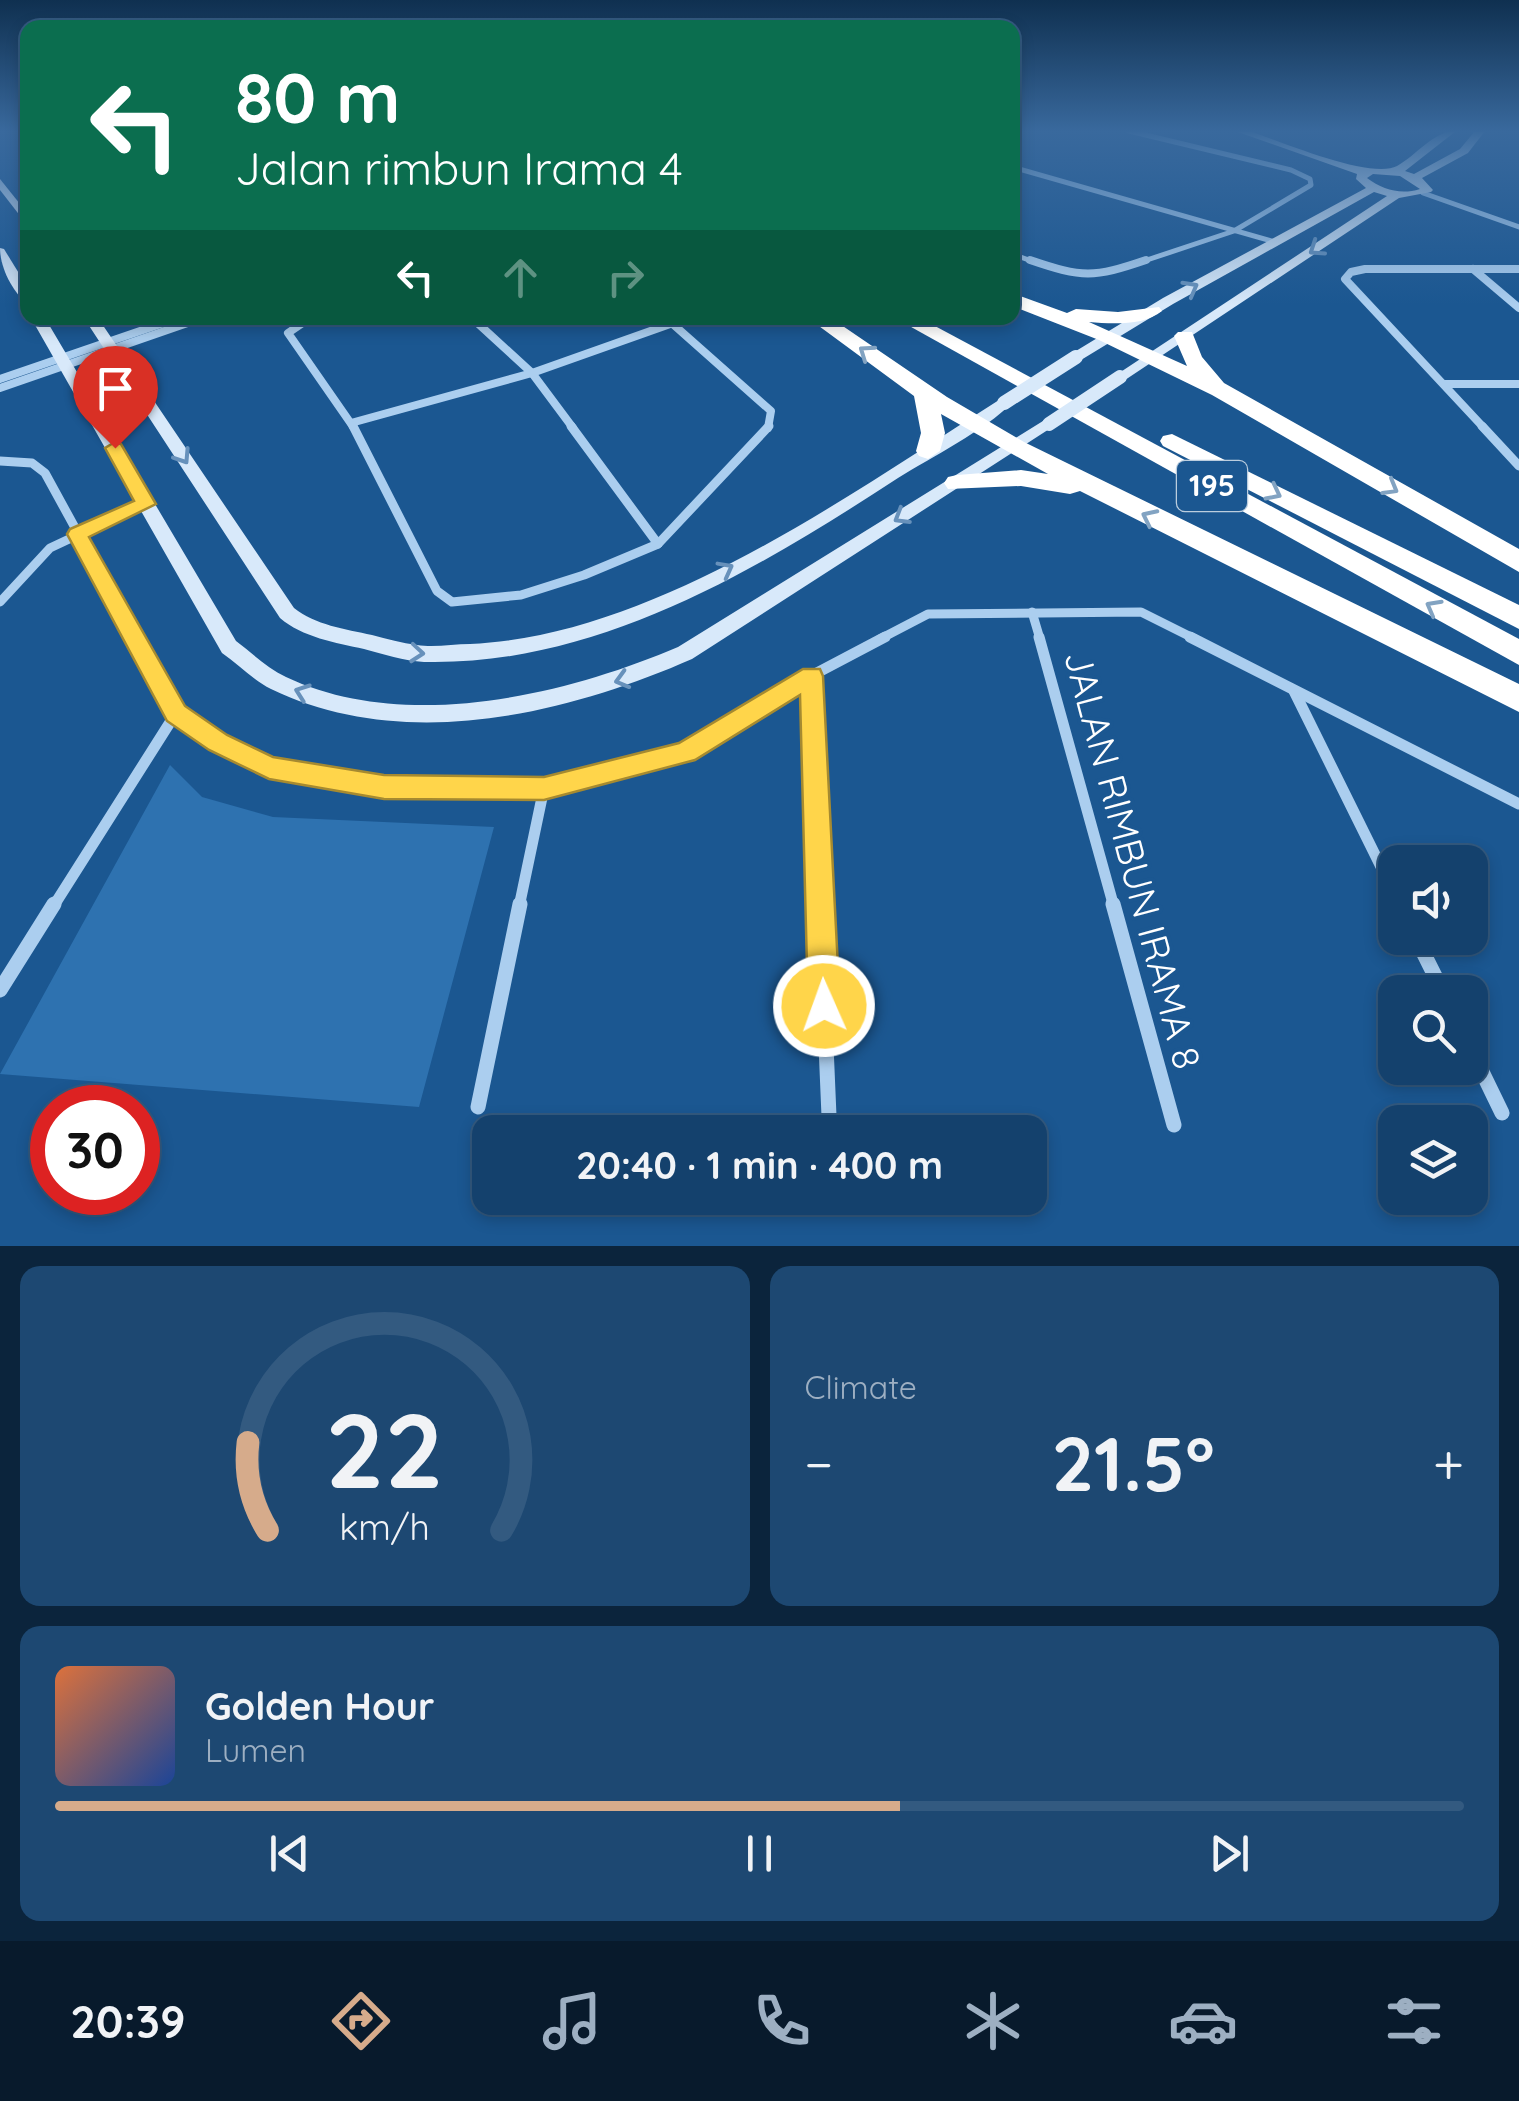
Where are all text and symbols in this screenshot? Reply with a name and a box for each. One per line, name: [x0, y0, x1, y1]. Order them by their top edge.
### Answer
text: 80 m: [235, 53, 400, 141]
icon: left: [70, 60, 200, 190]
text: Jalan rimbun Irama 4: [235, 140, 683, 196]
one-way arrow: [1308, 236, 1326, 255]
icon: left: [388, 250, 443, 305]
icon: ahead: [493, 250, 548, 305]
icon: right: [598, 250, 653, 305]
one-way arrow: [1180, 281, 1198, 301]
pin: [73, 346, 158, 449]
one-way arrow: [859, 346, 877, 363]
icon: arrive: [88, 361, 143, 416]
one-way arrow: [170, 447, 189, 465]
road number: 195: [1177, 461, 1247, 511]
one-way arrow: [1380, 476, 1398, 495]
one-way arrow: [1263, 481, 1281, 500]
one-way arrow: [894, 505, 912, 524]
one-way arrow: [1141, 510, 1159, 529]
one-way arrow: [715, 562, 733, 581]
one-way arrow: [1426, 599, 1444, 619]
one-way arrow: [409, 642, 425, 664]
street label: JALAN RIMBUN IRAMA 8: [1054, 645, 1212, 1074]
one-way arrow: [614, 668, 631, 689]
one-way arrow: [295, 683, 312, 704]
map controls: [1378, 845, 1488, 1215]
button: sound: [1378, 845, 1488, 955]
position arrow: [772, 954, 876, 1058]
button: search: [1378, 975, 1488, 1085]
speed limit sign: 30: [30, 1085, 160, 1215]
button: layers: [1378, 1105, 1488, 1215]
text: 20:40 · 1 min · 400 m: [576, 1141, 943, 1189]
text: Climate: [805, 1367, 917, 1407]
text: 22: [326, 1384, 444, 1514]
text: 21.5°: [1051, 1416, 1215, 1510]
text: −: [805, 1429, 833, 1498]
text: +: [1433, 1429, 1464, 1498]
text: km/h: [339, 1504, 430, 1549]
text: Golden Hour: [205, 1682, 434, 1730]
text: Lumen: [205, 1730, 306, 1770]
icon: previous: [262, 1826, 317, 1881]
icon: pause: [732, 1826, 787, 1881]
icon: next: [1202, 1826, 1257, 1881]
icon: directions: [326, 1986, 396, 2056]
icon: music: [537, 1986, 607, 2056]
icon: phone: [747, 1986, 817, 2056]
icon: climate: [958, 1986, 1028, 2056]
icon: car: [1168, 1986, 1238, 2056]
icon: filters: [1379, 1986, 1449, 2056]
text: 20:39: [70, 1993, 186, 2049]

